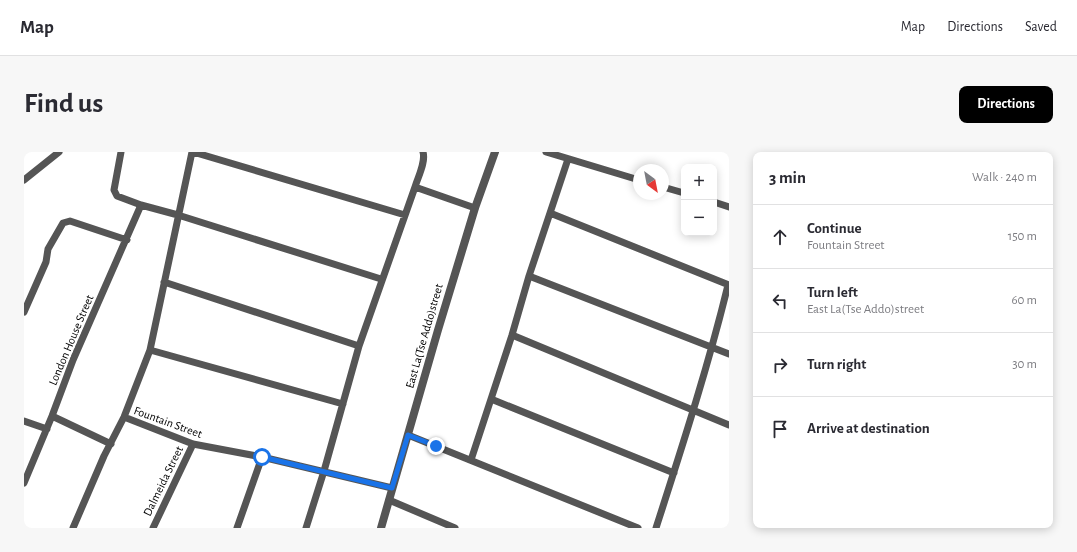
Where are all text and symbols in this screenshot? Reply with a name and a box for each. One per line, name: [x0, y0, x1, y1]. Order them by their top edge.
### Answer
text: Map: [20, 18, 54, 37]
text: Map: [901, 20, 925, 34]
text: Directions: [947, 20, 1003, 34]
text: Saved: [1025, 20, 1057, 34]
button: Directions: [959, 86, 1053, 123]
text: Find us: [24, 90, 103, 118]
north arrow: [633, 164, 669, 200]
map controls: [681, 164, 717, 236]
button: +: [681, 164, 717, 200]
text: 3 min: [769, 169, 806, 186]
text: Walk · 240 m: [972, 171, 1037, 184]
button: −: [681, 200, 717, 236]
text: Continue: [807, 221, 862, 236]
icon: ahead: [769, 226, 791, 248]
text: 150 m: [1008, 230, 1037, 243]
text: Fountain Street: [807, 239, 885, 252]
street label: East La(Tse Addo)street: [403, 282, 445, 390]
text: Turn left: [807, 285, 858, 300]
icon: left: [769, 290, 791, 312]
street label: London House Street: [46, 293, 96, 387]
text: 60 m: [1011, 294, 1037, 307]
text: East La(Tse Addo)street: [807, 303, 924, 316]
icon: right: [769, 354, 791, 376]
text: Turn right: [807, 357, 866, 372]
text: 30 m: [1012, 358, 1037, 371]
street label: Fountain Street: [132, 404, 204, 440]
icon: arrive: [769, 418, 791, 440]
text: Arrive at destination: [807, 421, 930, 436]
route end: [427, 437, 445, 455]
street label: Dalmeida Street: [141, 444, 185, 518]
route start: [253, 448, 271, 466]

